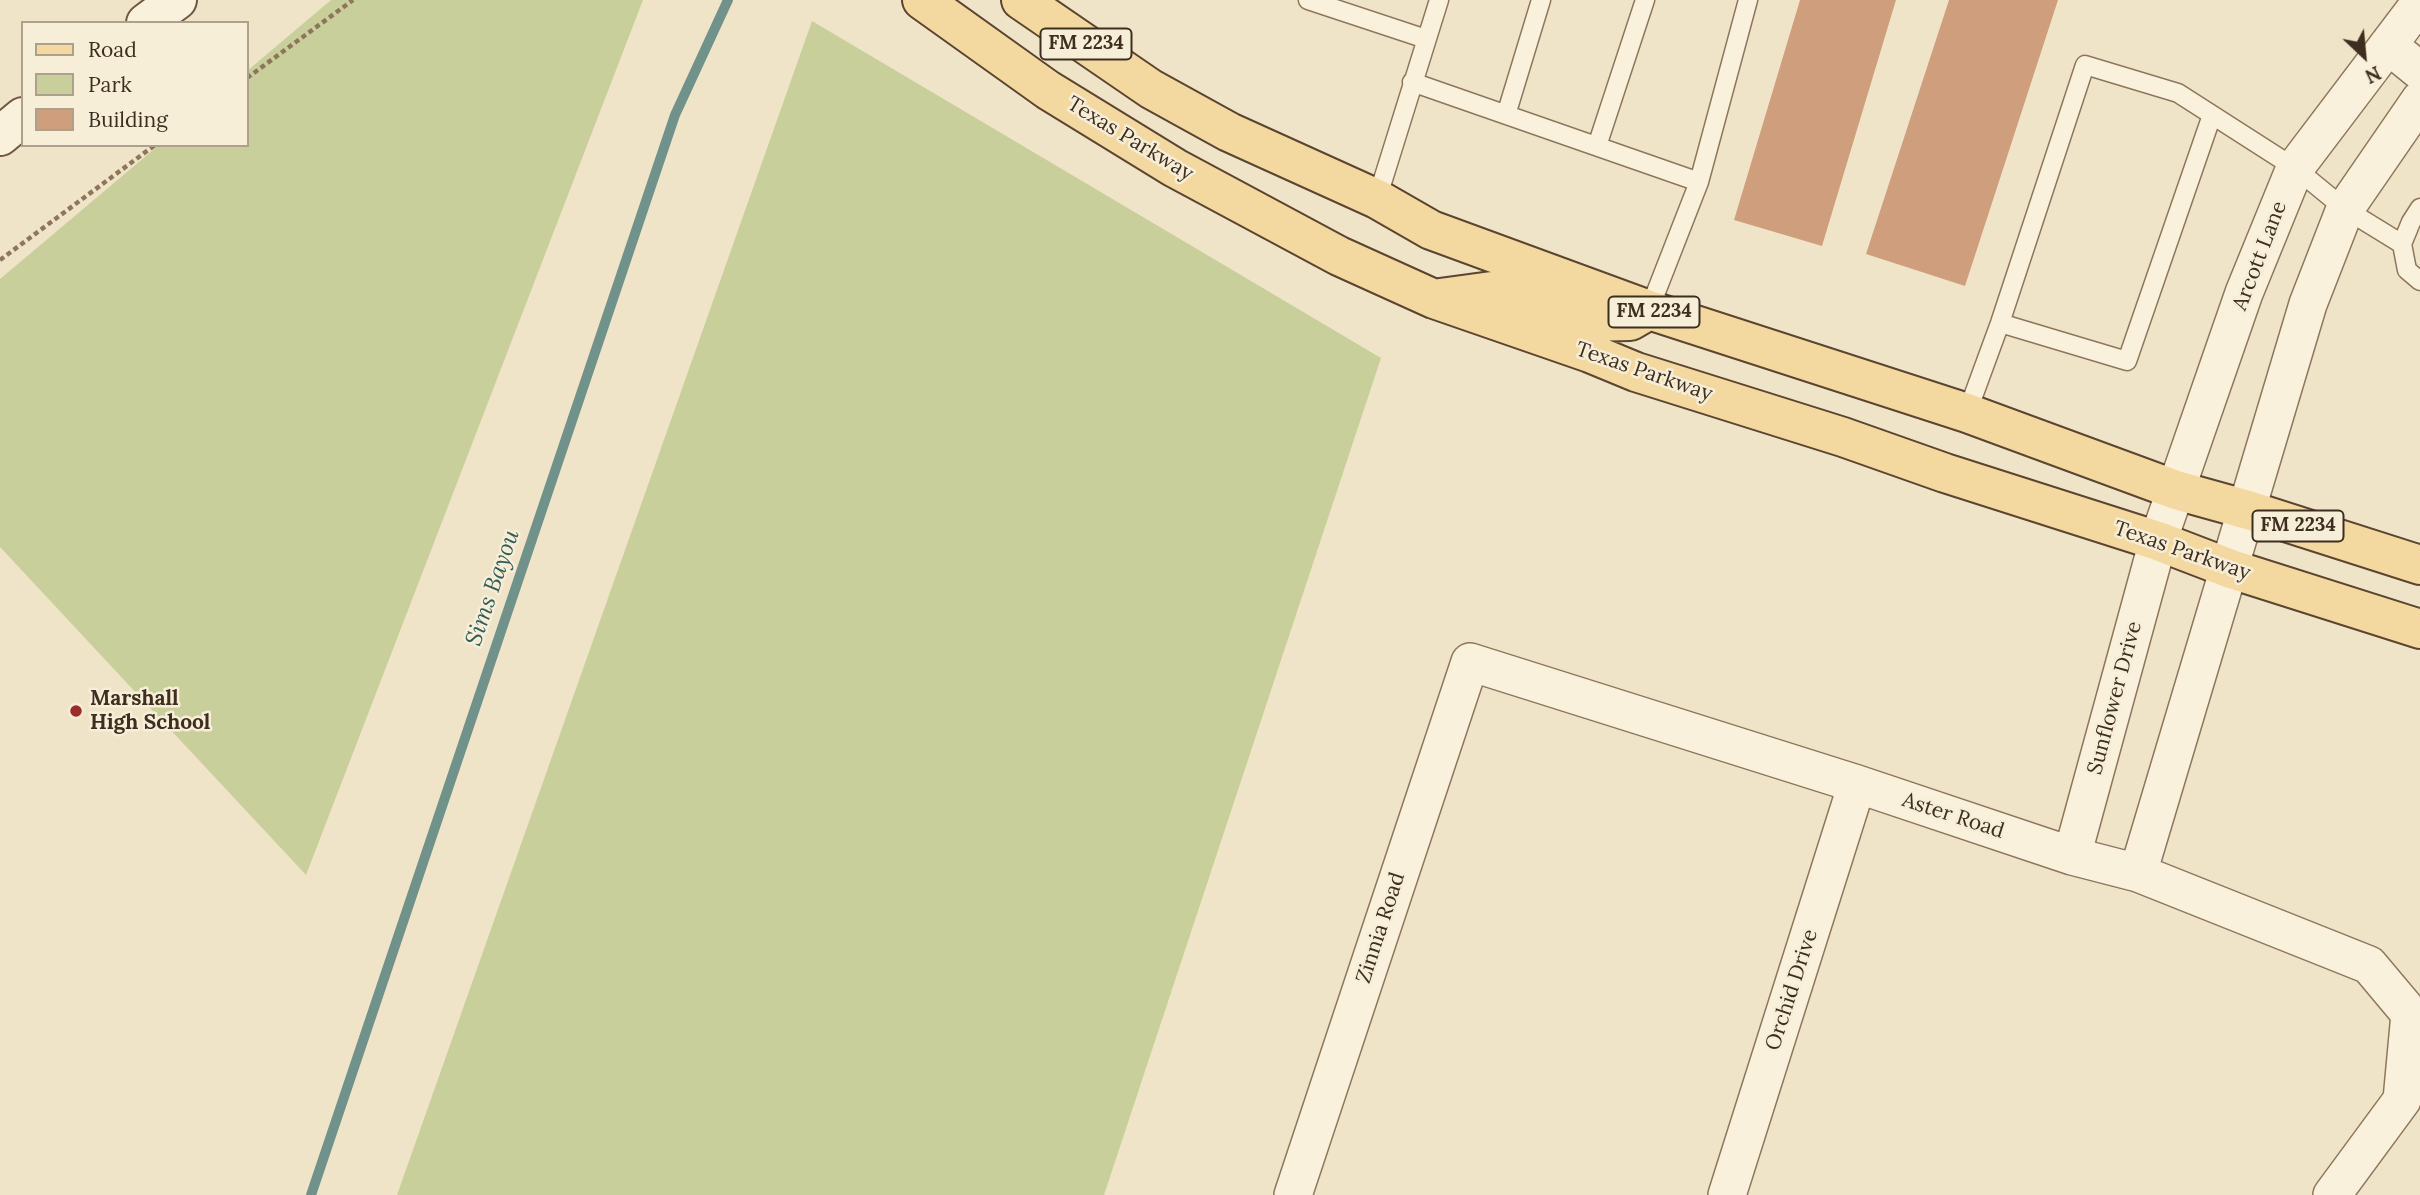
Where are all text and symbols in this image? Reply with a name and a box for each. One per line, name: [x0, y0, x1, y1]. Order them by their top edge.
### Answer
legend: [21, 21, 248, 147]
north arrow: [2329, 21, 2399, 91]
road number: FM 2234: [1040, 28, 1132, 60]
text: Road: [88, 36, 137, 63]
text: N: [2361, 61, 2385, 89]
text: Park: [88, 71, 132, 98]
street label: Texas Parkway: [1062, 91, 1198, 187]
text: Building: [88, 106, 168, 133]
street label: Arcott Lane: [2228, 198, 2292, 314]
road number: FM 2234: [1608, 296, 1700, 328]
street label: Texas Parkway: [1572, 337, 1716, 407]
road number: FM 2234: [2252, 510, 2344, 541]
street label: Texas Parkway: [2110, 516, 2254, 586]
water label: Sims Bayou: [460, 526, 526, 650]
street label: Sunflower Drive: [2082, 619, 2148, 777]
place label: Marshall High School: [90, 686, 210, 736]
marker: Marshall High School: [68, 703, 84, 719]
street label: Aster Road: [1899, 788, 2007, 844]
street label: Zinnia Road: [1351, 869, 1411, 987]
street label: Orchid Drive: [1761, 926, 1823, 1054]

